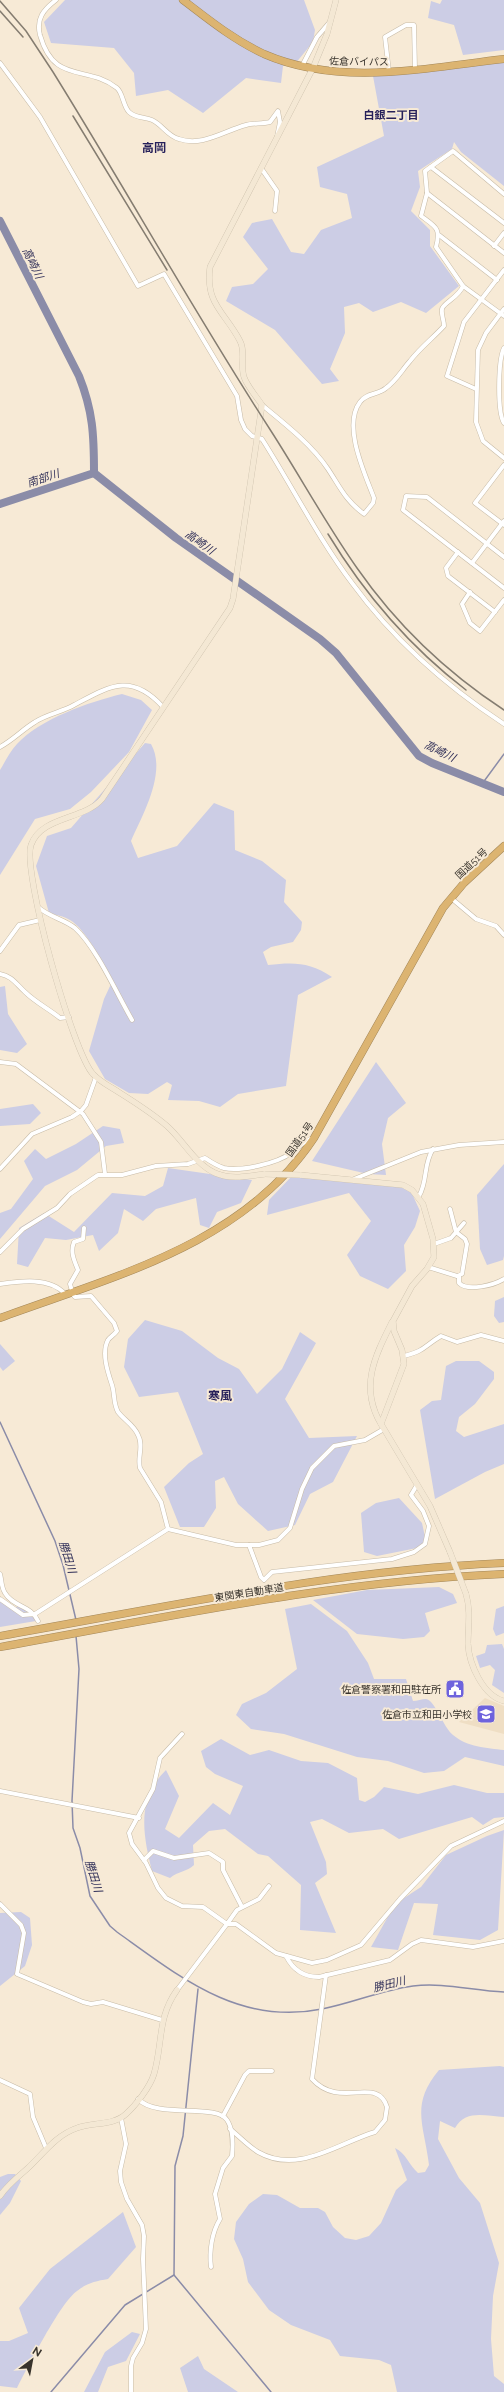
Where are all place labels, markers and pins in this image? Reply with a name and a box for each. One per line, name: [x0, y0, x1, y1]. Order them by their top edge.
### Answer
public building icon: 佐倉警察署和田駐在所: [444, 1678, 466, 1700]
place label: 佐倉警察署和田駐在所: [341, 1684, 441, 1695]
school or university icon: 佐倉市立和田小学校: [475, 1703, 497, 1725]
place label: 佐倉市立和田小学校: [382, 1709, 472, 1720]

